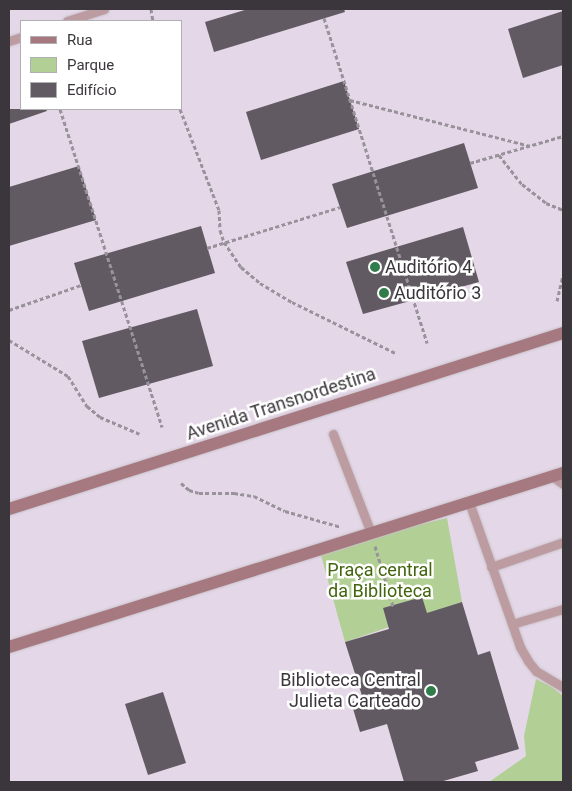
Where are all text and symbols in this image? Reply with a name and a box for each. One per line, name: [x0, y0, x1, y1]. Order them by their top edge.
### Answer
legend: [20, 20, 182, 110]
text: Rua: [67, 31, 93, 49]
text: Parque: [67, 56, 114, 74]
text: Edifício: [67, 81, 116, 99]
place label: Auditório 4: [385, 256, 472, 278]
marker: Auditório 4: [369, 261, 381, 273]
place label: Auditório 3: [394, 282, 481, 304]
marker: Auditório 3: [378, 287, 390, 299]
street label: Avenida Transnordestina: [183, 363, 379, 445]
park label: Praça central da Biblioteca: [327, 560, 433, 602]
place label: Biblioteca Central Julieta Carteado: [280, 670, 421, 712]
marker: Biblioteca Central Julieta Carteado: [425, 685, 437, 697]

